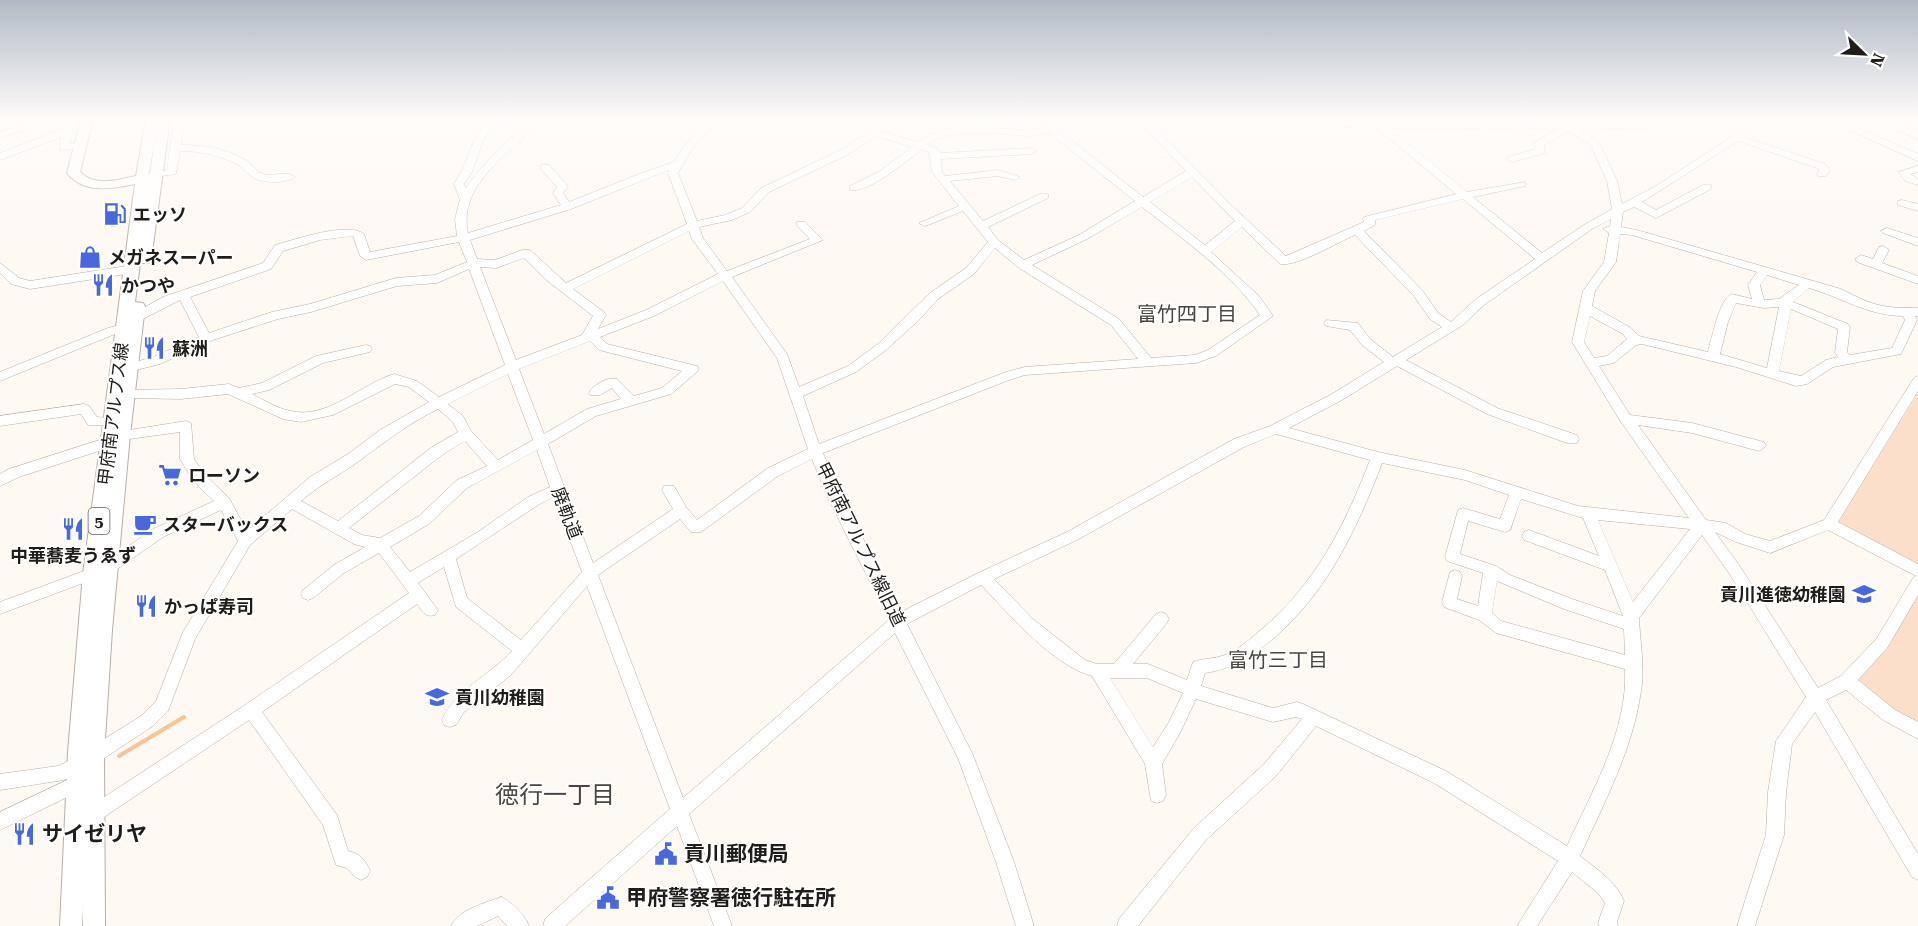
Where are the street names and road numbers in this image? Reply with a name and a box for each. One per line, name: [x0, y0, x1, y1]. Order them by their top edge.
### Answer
street label: 甲府南アルプス線: [94, 341, 132, 487]
street label: 甲府南アルプス線旧道: [812, 459, 910, 629]
street label: 廃軌道: [548, 484, 586, 542]
road number: 5: [88, 508, 110, 534]

